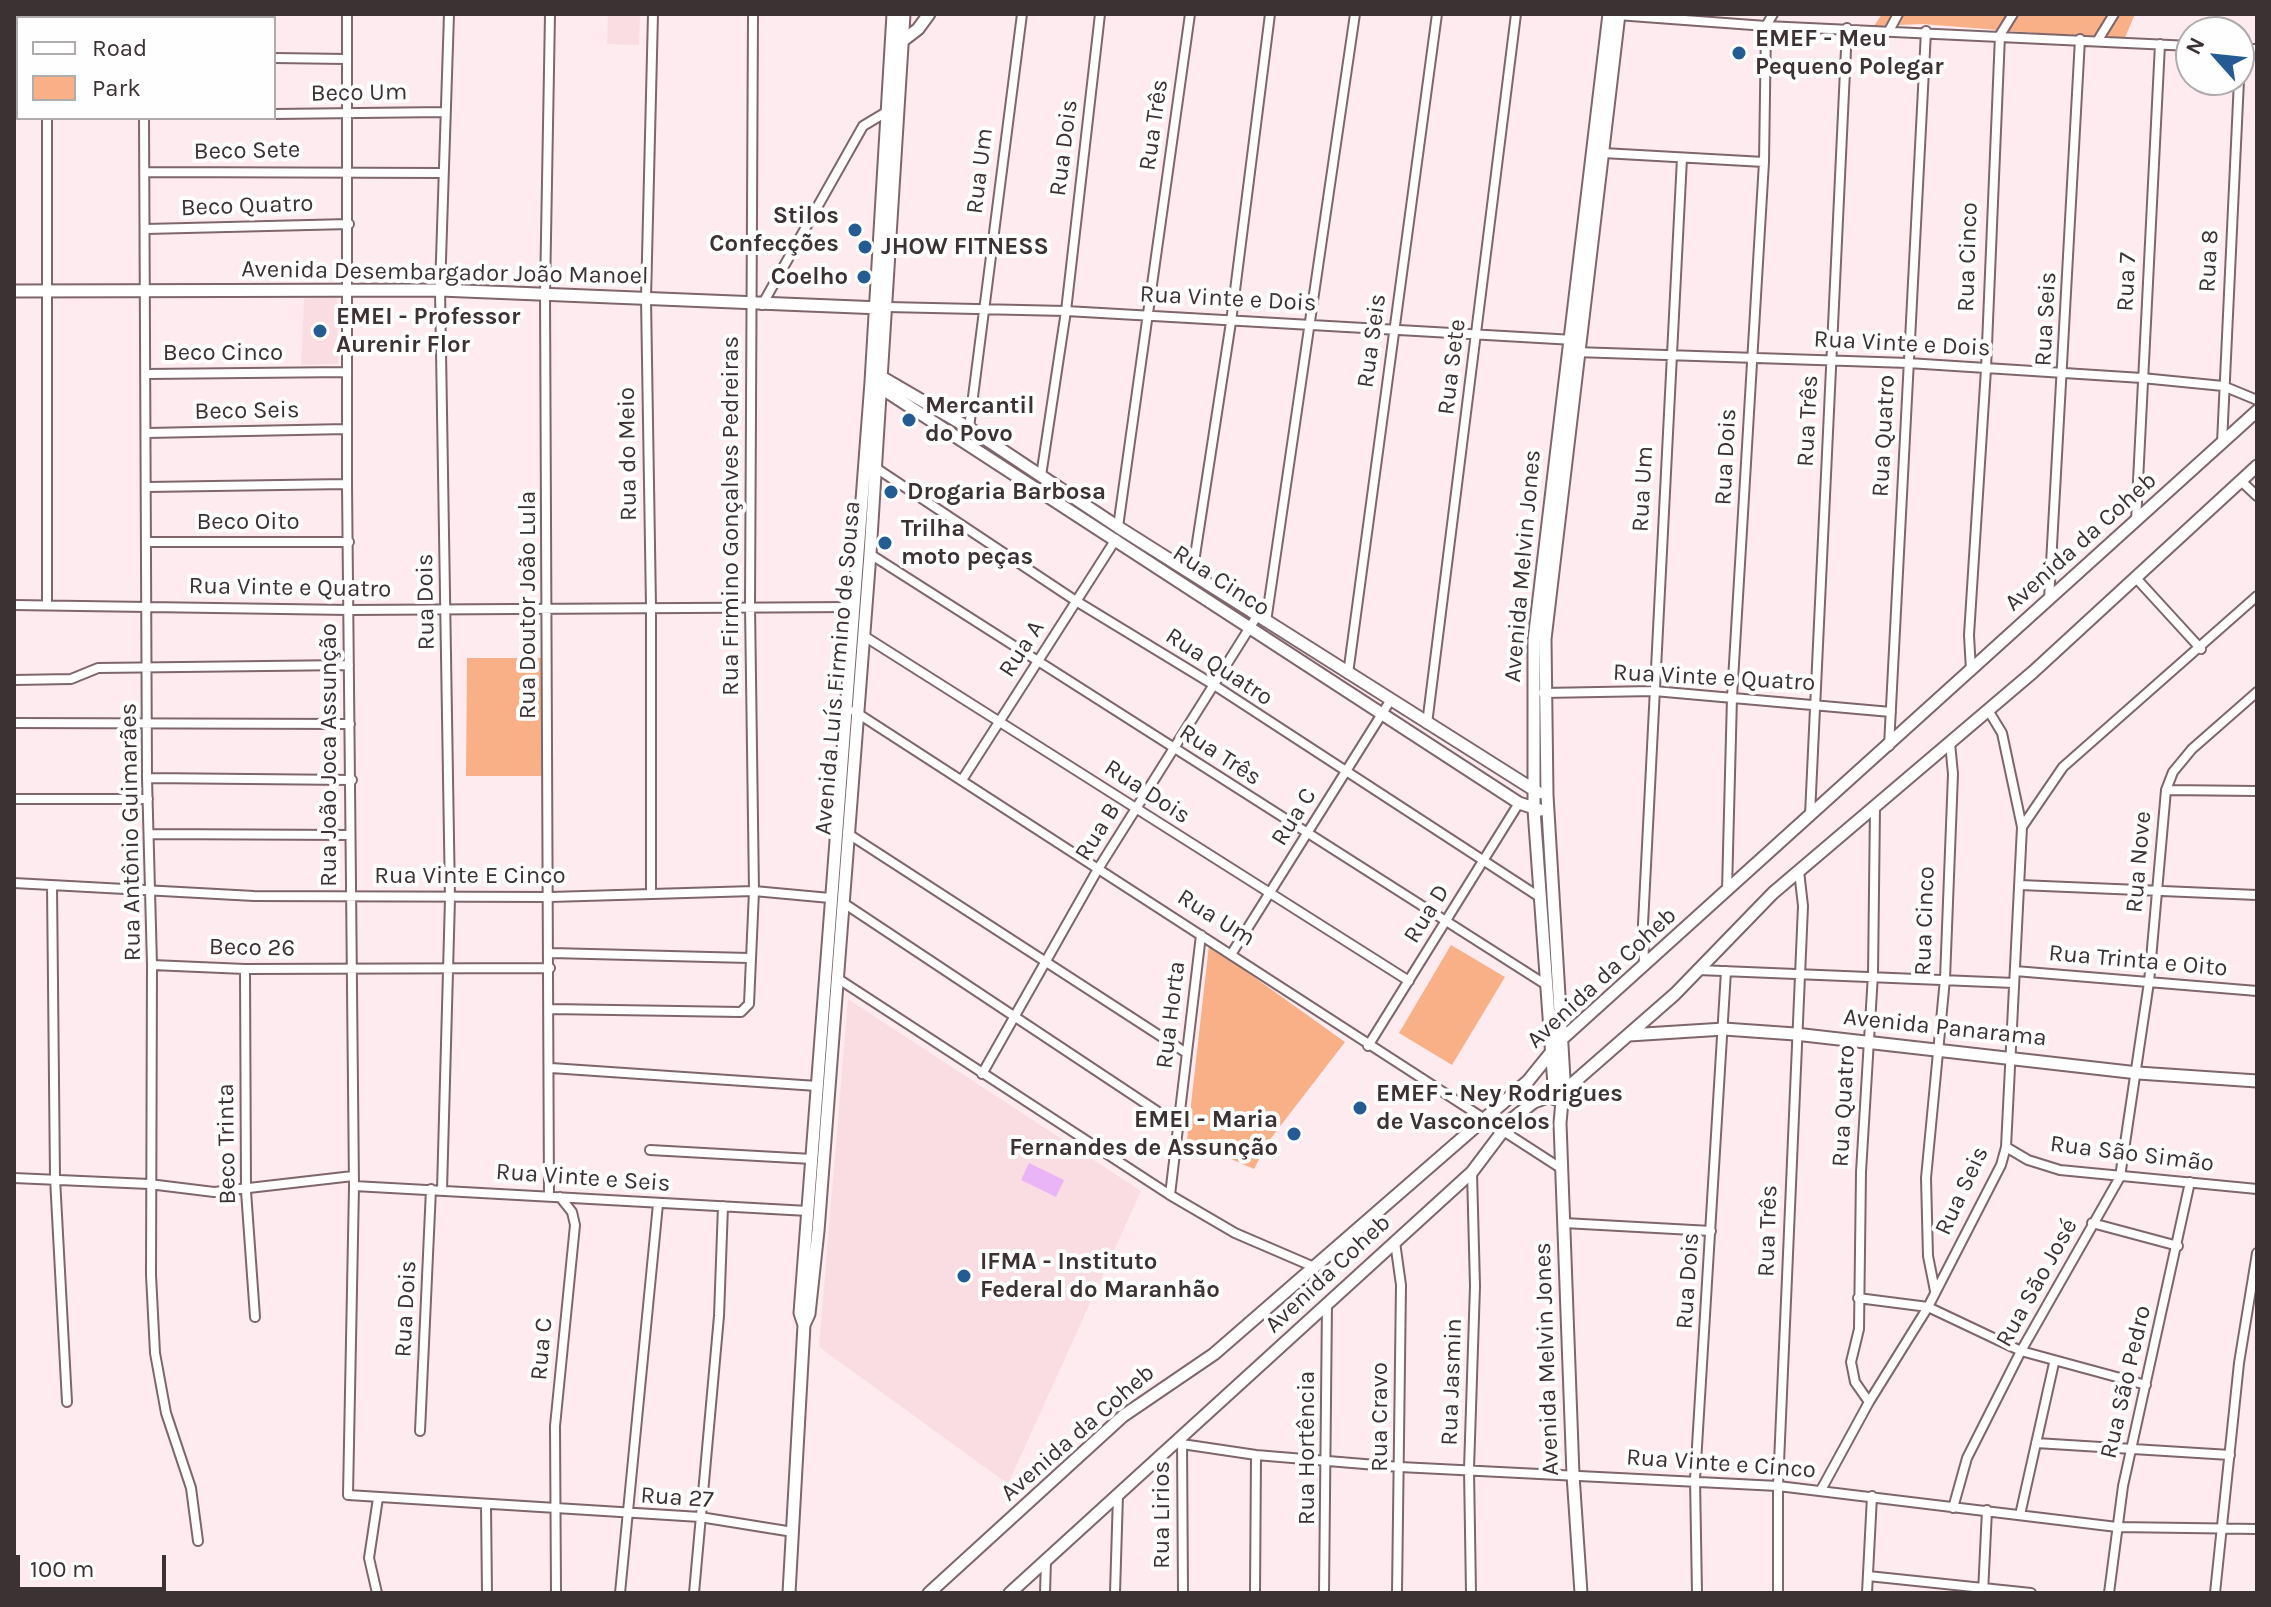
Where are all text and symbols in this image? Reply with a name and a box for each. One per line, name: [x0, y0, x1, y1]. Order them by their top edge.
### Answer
legend: [16, 16, 276, 120]
north arrow: [2175, 16, 2255, 96]
place label: EMEF - Meu Pequeno Polegar: [1755, 25, 1944, 81]
text: N: [2180, 33, 2211, 59]
text: Road: [92, 34, 147, 62]
marker: EMEF - Meu Pequeno Polegar: [1730, 44, 1748, 62]
text: Park: [92, 74, 141, 102]
street label: Rua Três: [1133, 77, 1175, 173]
street label: Beco Um: [310, 78, 408, 108]
street label: Rua Dois: [1044, 98, 1084, 198]
street label: Rua Um: [960, 126, 1000, 216]
street label: Beco Sete: [193, 136, 301, 166]
street label: Beco Quatro: [180, 189, 314, 223]
place label: Stilos Confecções: [709, 202, 839, 258]
street label: Rua Cinco: [1952, 202, 1984, 312]
marker: Stilos Confecções: [846, 221, 864, 239]
street label: Rua 8: [2193, 229, 2225, 293]
place label: JHOW FITNESS: [881, 233, 1049, 261]
marker: JHOW FITNESS: [856, 238, 874, 256]
street label: Rua 7: [2111, 252, 2143, 312]
street label: Avenida Desembargador João Manoel: [241, 255, 649, 291]
place label: Coelho: [771, 263, 848, 291]
marker: Coelho: [855, 268, 873, 286]
street label: Rua Seis: [2029, 271, 2063, 367]
street label: Rua Vinte e Dois: [1139, 280, 1317, 318]
street label: Rua Seis: [1351, 292, 1393, 390]
place label: EMEI - Professor Aurenir Flor: [336, 303, 520, 359]
street label: Rua Sete: [1432, 317, 1472, 417]
marker: EMEI - Professor Aurenir Flor: [311, 322, 329, 340]
street label: Rua Vinte e Dois: [1813, 325, 1991, 363]
street label: Rua Firmino Gonçalves Pedreiras: [717, 336, 745, 696]
street label: Beco Cinco: [163, 339, 283, 367]
street label: Rua Três: [1791, 374, 1825, 468]
street label: Rua Quatro: [1866, 374, 1902, 498]
street label: Rua do Meio: [612, 387, 644, 521]
place label: Mercantil do Povo: [925, 392, 1034, 448]
street label: Beco Seis: [194, 396, 300, 426]
street label: Rua Dois: [1709, 408, 1743, 506]
marker: Mercantil do Povo: [900, 411, 918, 429]
street label: Rua Um: [1626, 445, 1660, 533]
street label: Avenida Melvin Jones: [1498, 448, 1548, 684]
street label: Avenida da Coheb: [1999, 466, 2163, 618]
place label: Drogaria Barbosa: [907, 478, 1106, 506]
marker: Drogaria Barbosa: [882, 483, 900, 501]
street label: Rua Doutor João Lula: [514, 491, 542, 719]
street label: Avenida Luís Firmino de Sousa: [809, 500, 867, 836]
street label: Beco Oito: [196, 508, 300, 536]
place label: Trilha moto peças: [901, 515, 1033, 571]
marker: Trilha moto peças: [876, 534, 894, 552]
street label: Rua Cinco: [1167, 539, 1275, 623]
street label: Rua Dois: [411, 553, 441, 651]
street label: Rua Vinte e Quatro: [188, 572, 392, 604]
street label: Rua A: [993, 615, 1051, 683]
street label: Rua Quatro: [1160, 622, 1278, 712]
street label: Rua João Joca Assunção: [315, 623, 343, 887]
street label: Rua Vinte e Quatro: [1612, 658, 1816, 698]
street label: Rua Antônio Guimarães: [114, 702, 148, 962]
street label: Rua Três: [1174, 718, 1266, 792]
street label: Rua Dois: [1099, 754, 1195, 830]
street label: Rua C: [1265, 783, 1323, 851]
street label: Rua B: [1069, 798, 1127, 866]
street label: Rua Nove: [2120, 810, 2158, 914]
street label: Rua Vinte E Cinco: [374, 862, 566, 890]
street label: Rua Cinco: [1909, 866, 1941, 976]
street label: Rua D: [1398, 879, 1456, 949]
street label: Rua Um: [1172, 883, 1260, 953]
street label: Avenida da Coheb: [1521, 901, 1683, 1055]
street label: Beco 26: [209, 933, 295, 963]
street label: Rua Trinta e Oito: [2047, 939, 2229, 983]
street label: Rua Horta: [1150, 960, 1192, 1070]
street label: Avenida Panarama: [1842, 1003, 2048, 1053]
street label: Rua Quatro: [1826, 1044, 1862, 1168]
place label: EMEF - Ney Rodrigues de Vasconcelos: [1376, 1080, 1623, 1136]
street label: Beco Trinta: [212, 1083, 242, 1205]
marker: EMEF - Ney Rodrigues de Vasconcelos: [1351, 1099, 1369, 1117]
place label: EMEI - Maria Fernandes de Assunção: [1009, 1106, 1278, 1162]
marker: EMEI - Maria Fernandes de Assunção: [1285, 1125, 1303, 1143]
street label: Rua São Simão: [2048, 1130, 2216, 1178]
street label: Rua Seis: [1929, 1142, 1995, 1240]
street label: Rua Vinte e Seis: [495, 1158, 671, 1198]
street label: Rua Três: [1752, 1185, 1784, 1277]
street label: Avenida Coheb: [1259, 1208, 1397, 1340]
street label: Rua São José: [1990, 1214, 2084, 1352]
street label: Rua Dois: [1670, 1232, 1706, 1330]
street label: Avenida Melvin Jones: [1529, 1242, 1565, 1476]
place label: IFMA - Instituto Federal do Maranhão: [980, 1248, 1220, 1304]
street label: Rua Dois: [389, 1260, 423, 1358]
marker: IFMA - Instituto Federal do Maranhão: [955, 1267, 973, 1285]
street label: Rua São Pedro: [2094, 1303, 2158, 1461]
street label: Rua C: [525, 1316, 559, 1382]
street label: Rua Jasmin: [1435, 1318, 1469, 1446]
street label: Avenida da Coheb: [995, 1358, 1161, 1508]
street label: Rua Cravo: [1366, 1362, 1394, 1472]
street label: Rua Hortência: [1293, 1371, 1321, 1525]
street label: Rua Vinte e Cinco: [1625, 1443, 1817, 1485]
street label: Rua Lirios: [1148, 1461, 1176, 1569]
street label: Rua 27: [639, 1481, 715, 1515]
scale bar: [20, 1539, 170, 1589]
text: 100 m: [30, 1555, 95, 1583]

